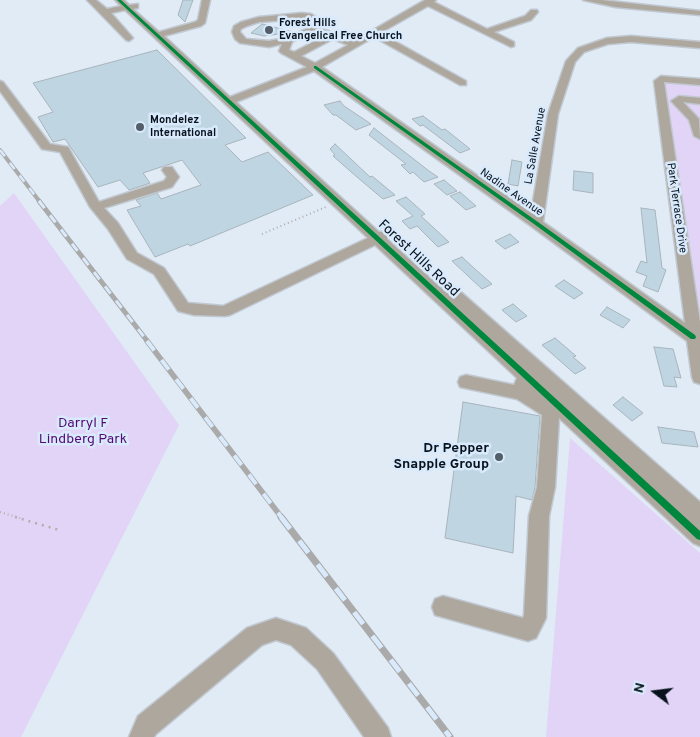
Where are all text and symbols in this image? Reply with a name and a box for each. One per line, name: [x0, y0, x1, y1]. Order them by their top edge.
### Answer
place label: Forest Hills Evangelical Free Church: [279, 17, 402, 43]
marker: Forest Hills Evangelical Free Church: [263, 24, 275, 36]
street label: La Salle Avenue: [523, 106, 549, 186]
place label: Mondelez International: [150, 114, 216, 140]
marker: Mondelez International: [134, 121, 146, 133]
street label: Park Terrace Drive: [663, 162, 689, 254]
street label: Nadine Avenue: [477, 166, 545, 220]
street label: Forest Hills Road: [374, 217, 462, 301]
park label: Darryl F Lindberg Park: [39, 416, 127, 448]
place label: Dr Pepper Snapple Group: [393, 441, 489, 474]
marker: Dr Pepper Snapple Group: [493, 451, 505, 463]
north arrow: [630, 667, 680, 717]
text: N: [631, 681, 650, 695]

